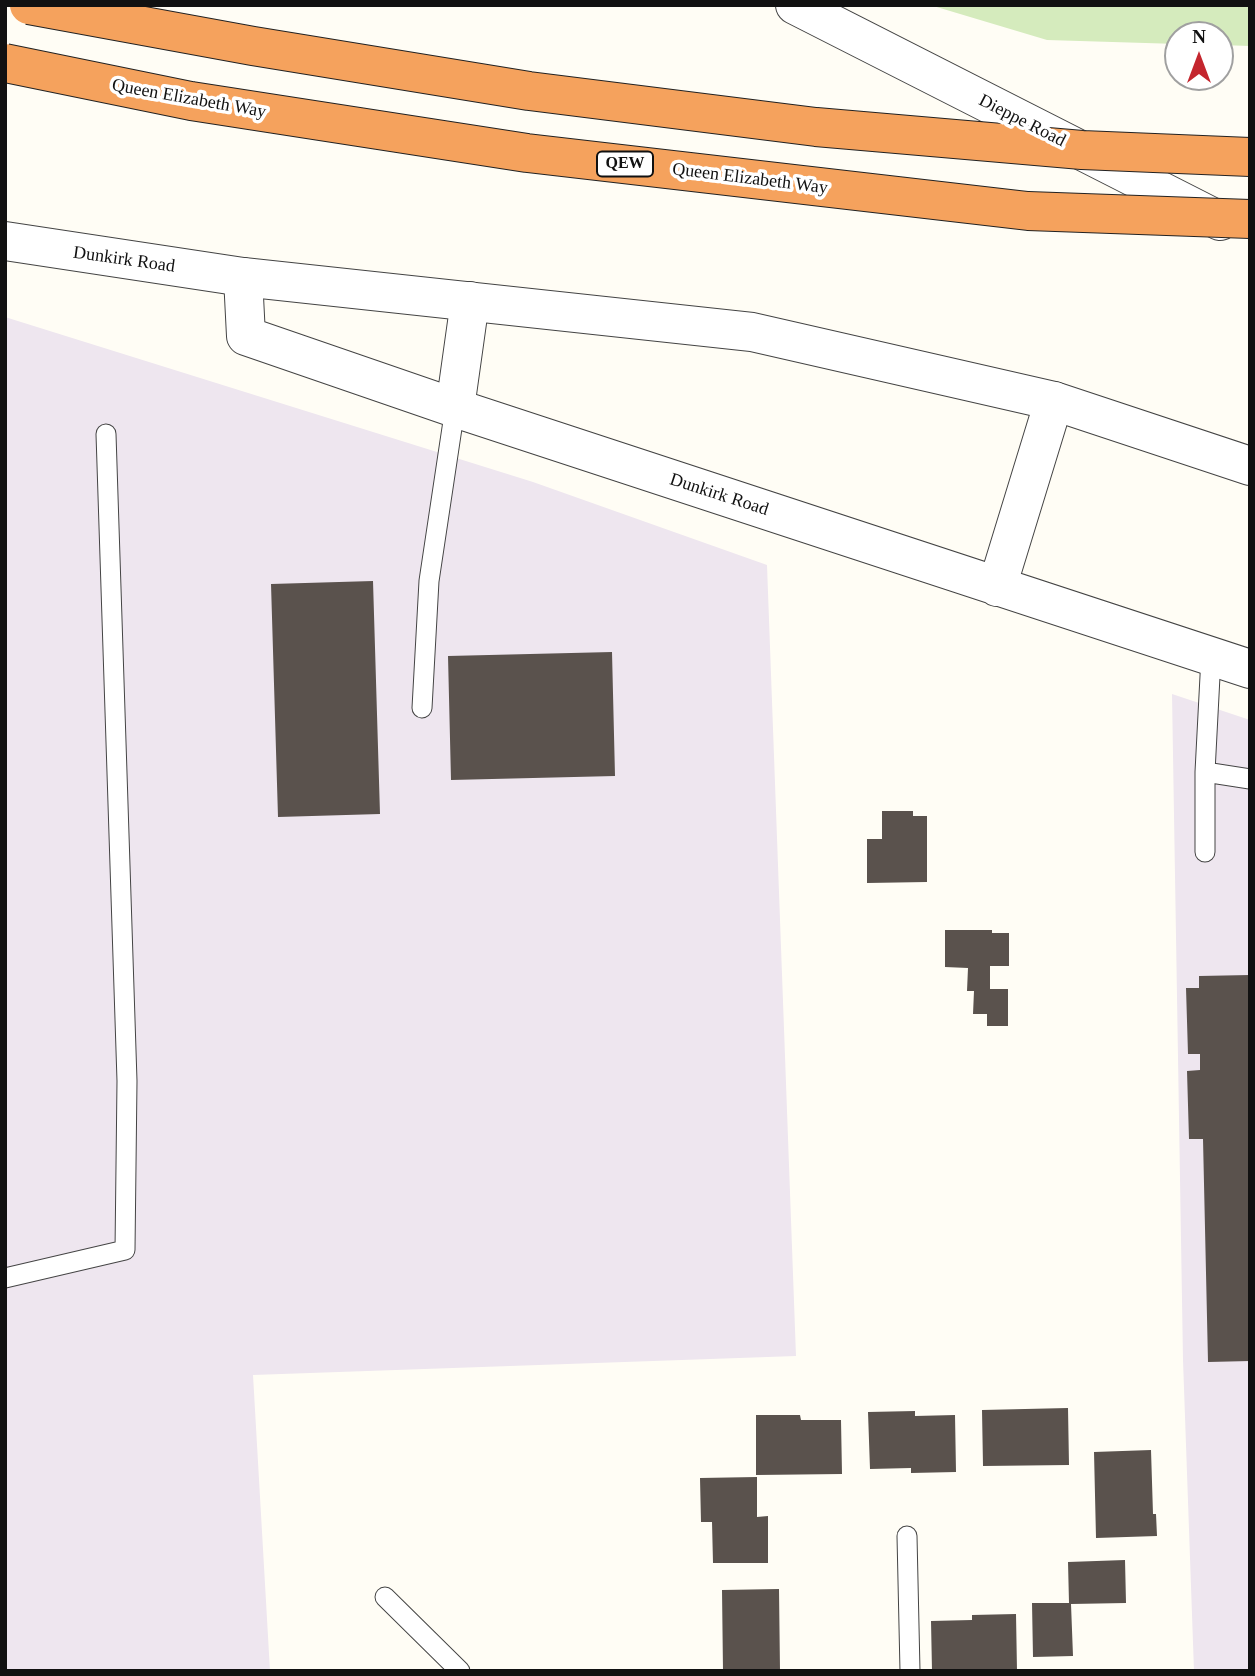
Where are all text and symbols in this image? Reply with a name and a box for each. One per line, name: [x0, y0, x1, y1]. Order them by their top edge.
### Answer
north arrow: [1164, 21, 1234, 91]
text: N: [1192, 26, 1206, 47]
street label: Queen Elizabeth Way: [110, 75, 268, 123]
street label: Dieppe Road: [975, 90, 1069, 152]
road number: QEW: [597, 152, 653, 176]
street label: Queen Elizabeth Way: [671, 159, 829, 199]
street label: Dunkirk Road: [72, 242, 176, 278]
street label: Dunkirk Road: [667, 469, 771, 521]

